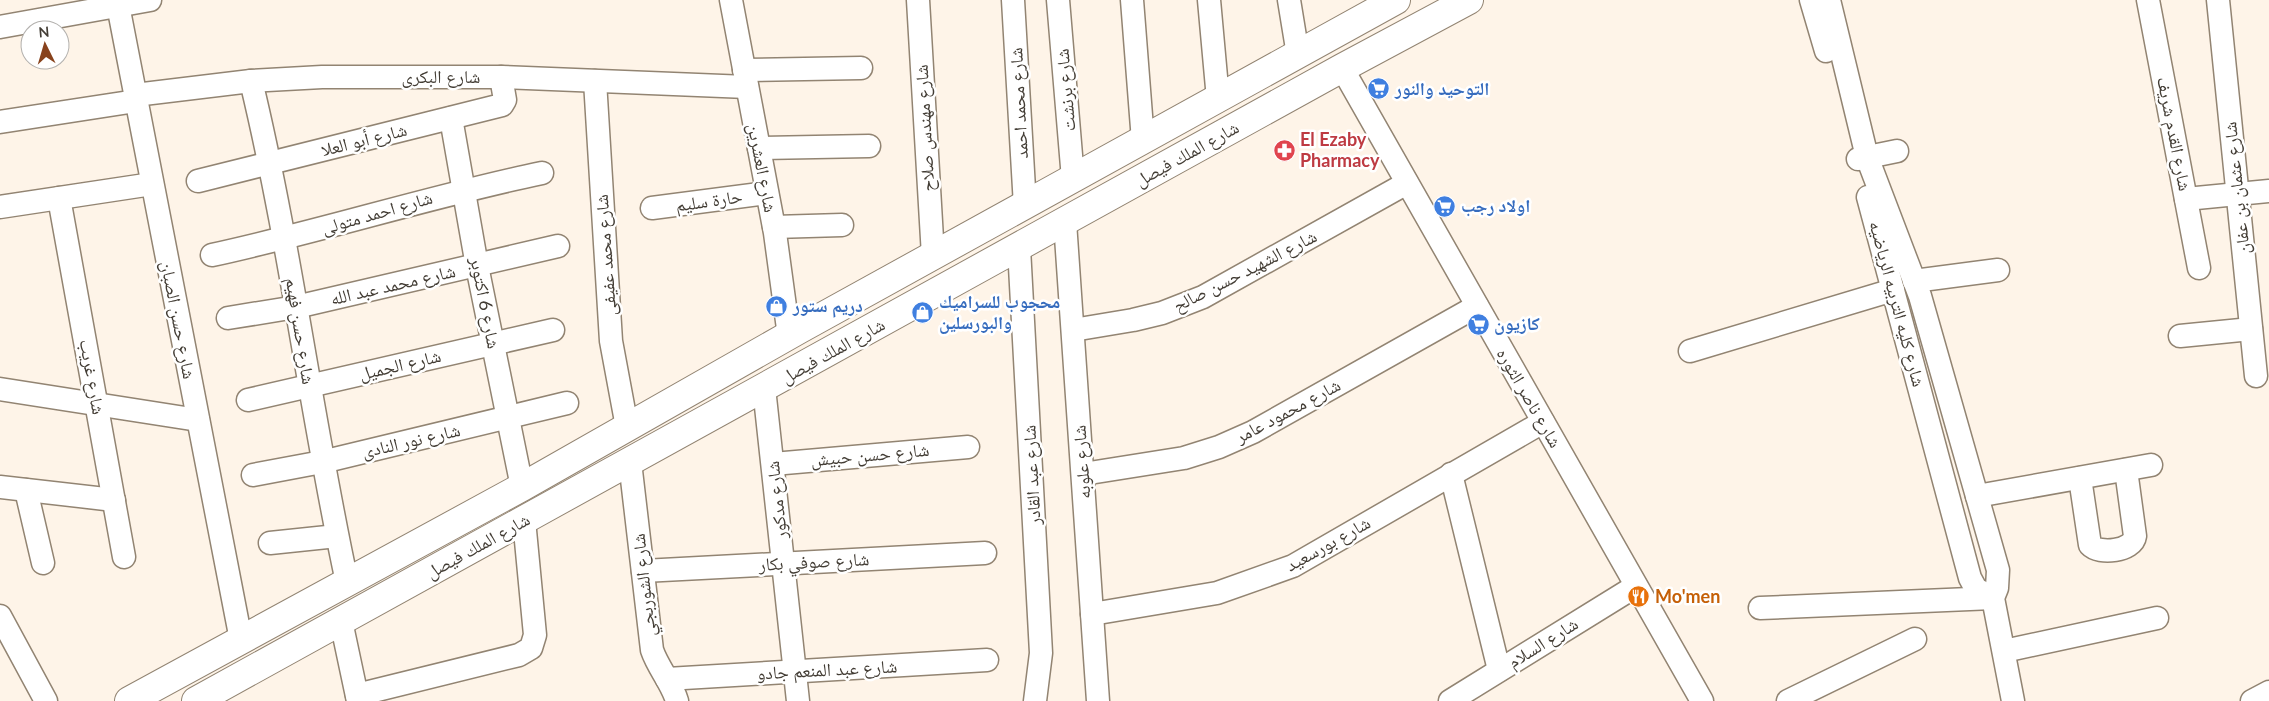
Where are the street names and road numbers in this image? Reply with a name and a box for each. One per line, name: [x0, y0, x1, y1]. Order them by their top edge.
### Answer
street label: شارع محمد احمد: [1004, 47, 1033, 159]
street label: شارع برنشت: [1050, 48, 1081, 132]
street label: شارع مهندس صلاح: [910, 64, 940, 192]
street label: شارع البكرى: [402, 65, 480, 88]
street label: شارع القدم شريف: [2151, 75, 2197, 193]
street label: شارع الملك فيصل: [1131, 116, 1243, 192]
street label: شارع أبو العلا: [319, 118, 409, 161]
street label: شارع العشرين: [743, 121, 782, 214]
street label: شارع عثمان بن عفان: [2218, 121, 2255, 255]
street label: حارة سليم: [674, 184, 744, 218]
street label: شارع احمد متولى: [319, 186, 435, 239]
street label: شارع محمد عفيفى: [590, 194, 621, 316]
street label: شارع كليه التربيه الرياضيه: [1864, 218, 1931, 389]
street label: شارع الشهيد حسن صالح: [1169, 224, 1321, 318]
street label: شارع 6 اكتوبر: [465, 254, 506, 351]
street label: شارع حسن الصبان: [156, 259, 201, 381]
street label: شارع محمد عبد الله: [328, 259, 458, 310]
street label: شارع حسن فهيم: [280, 276, 320, 386]
street label: شارع الملك فيصل: [777, 313, 889, 389]
street label: شارع غريب: [75, 337, 110, 416]
street label: شارع الجميل: [357, 344, 443, 385]
street label: شارع ناصر الثوره: [1492, 344, 1567, 452]
street label: شارع محمود عامر: [1230, 373, 1344, 448]
street label: شارع نور النادى: [359, 418, 462, 463]
street label: شارع عبد القادر: [1017, 424, 1046, 527]
street label: شارع علوبه: [1067, 424, 1096, 500]
street label: شارع حسن حبيش: [810, 438, 930, 471]
street label: شارع مدكور: [761, 460, 792, 541]
street label: شارع الملك فيصل: [422, 508, 534, 584]
street label: شارع بورسعيد: [1281, 511, 1374, 576]
street label: شارع الشوربجي: [627, 532, 664, 638]
street label: شارع صوفي بكار: [757, 547, 870, 580]
street label: شارع السلام: [1503, 612, 1583, 674]
street label: شارع عبد المنعم جادو: [756, 654, 898, 686]

